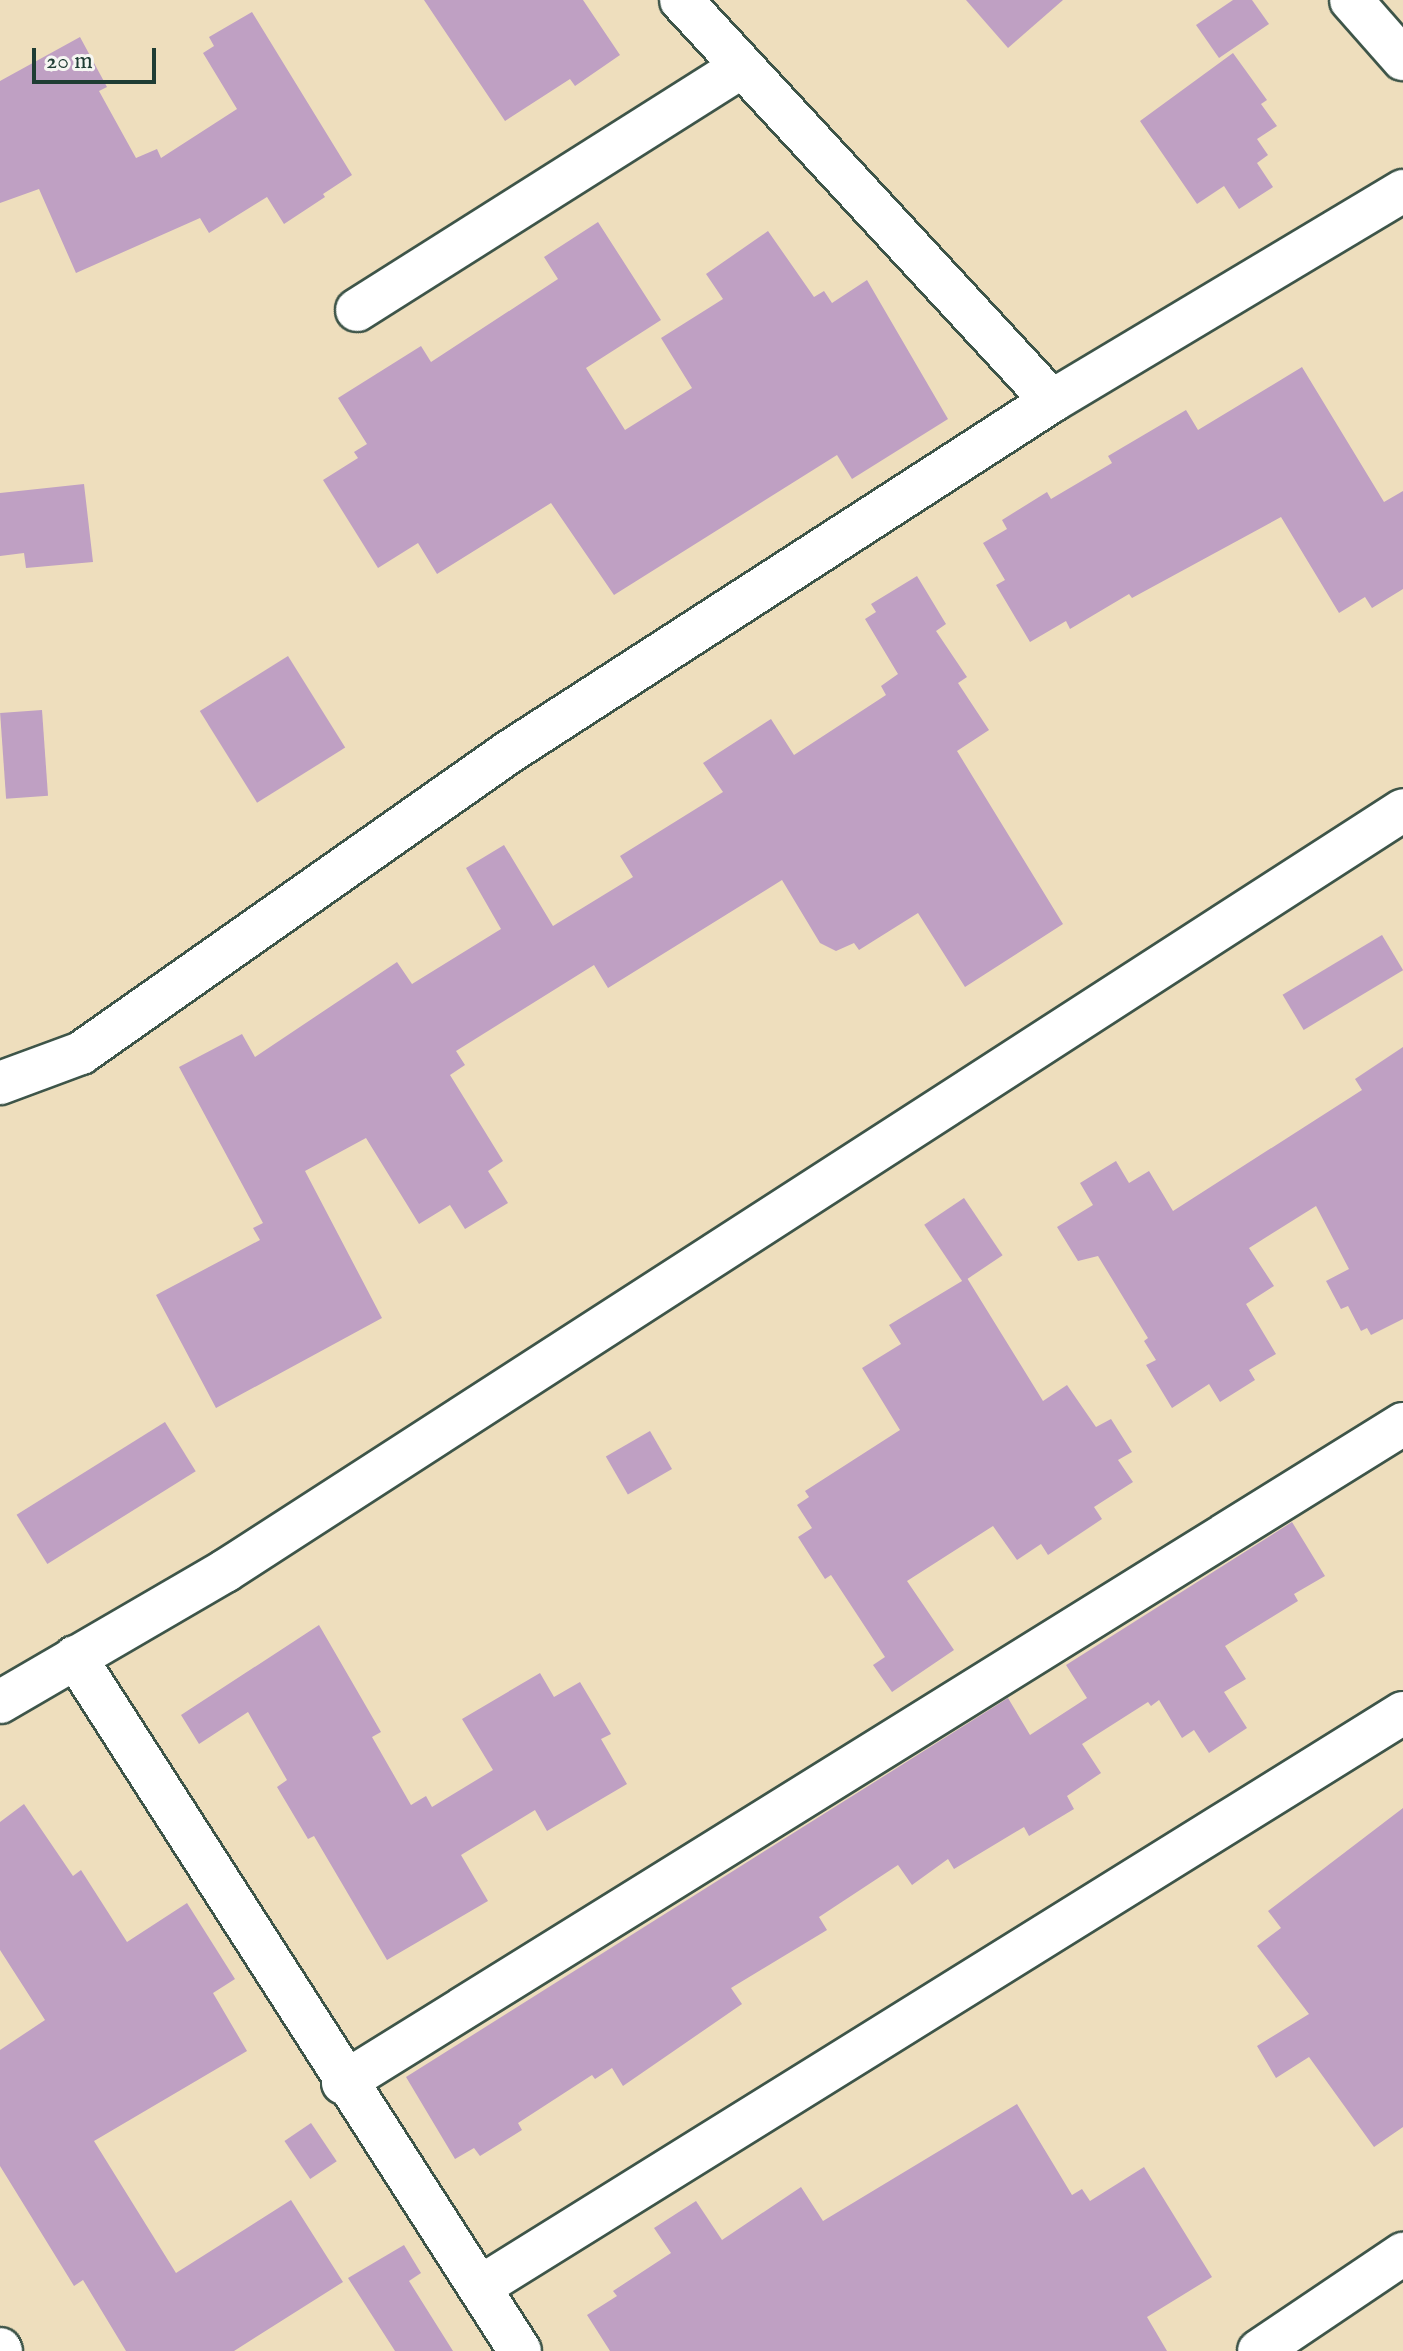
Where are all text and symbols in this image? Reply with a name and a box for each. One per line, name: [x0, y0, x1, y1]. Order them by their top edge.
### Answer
scale bar: [36, 32, 160, 82]
text: 20 m: [46, 46, 93, 77]

